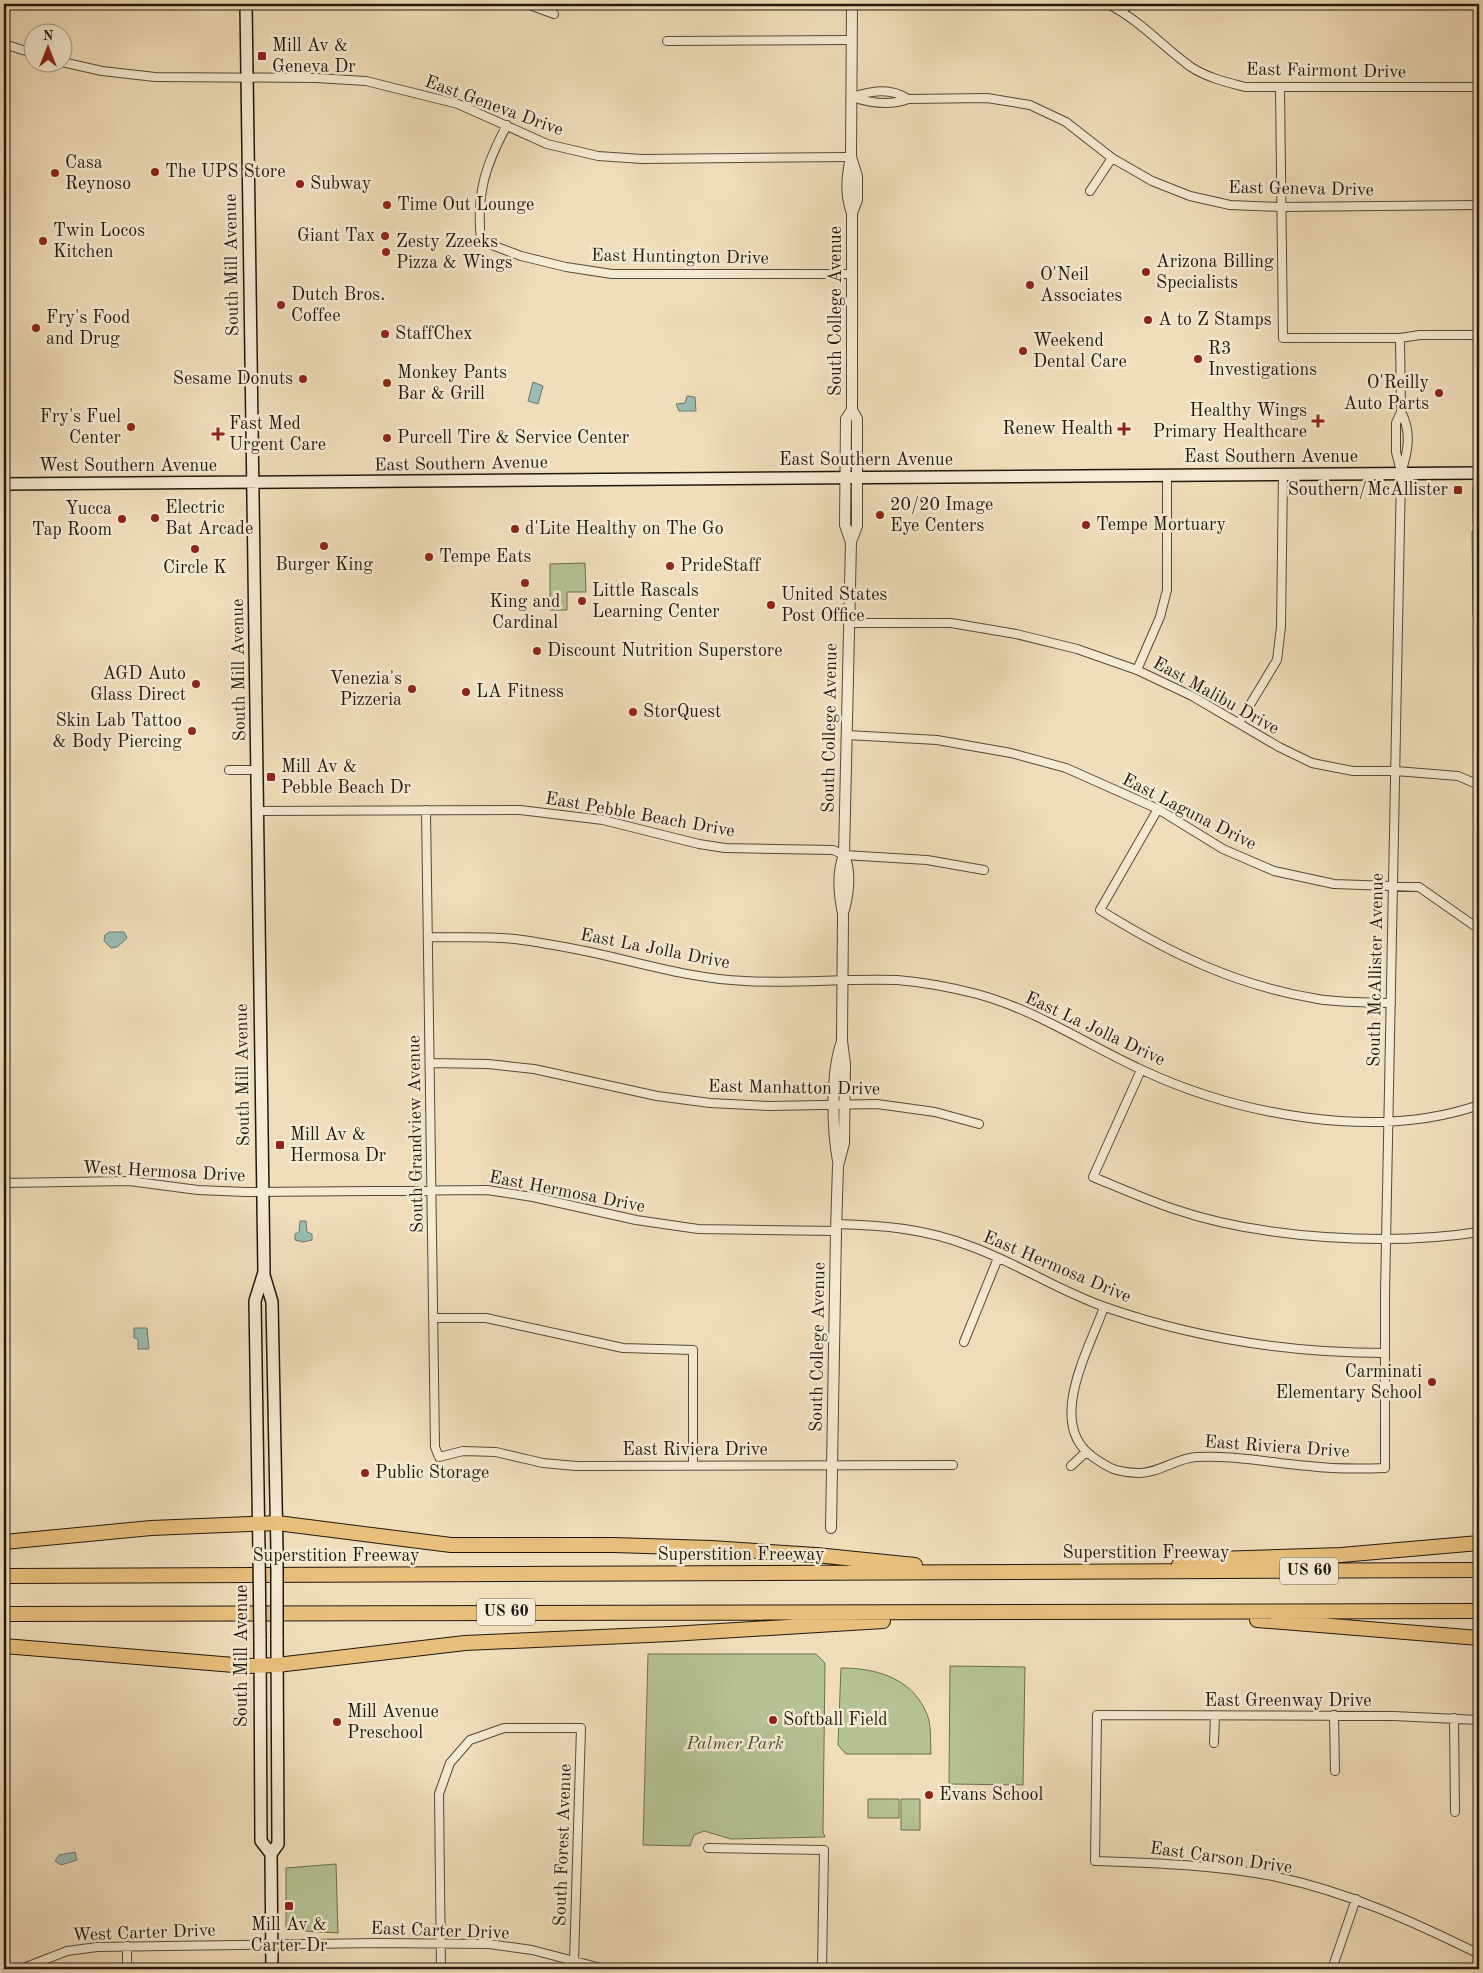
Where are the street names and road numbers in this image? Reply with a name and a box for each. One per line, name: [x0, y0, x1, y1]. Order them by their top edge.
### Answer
street label: East Fairmont Drive: [1246, 61, 1406, 81]
street label: East Geneva Drive: [422, 73, 566, 139]
street label: East Geneva Drive: [1228, 179, 1374, 199]
street label: South Mill Avenue: [222, 194, 242, 336]
street label: South College Avenue: [827, 226, 845, 396]
street label: East Huntington Drive: [591, 246, 769, 268]
street label: East Southern Avenue: [1184, 448, 1358, 466]
street label: East Southern Avenue: [779, 451, 953, 469]
street label: East Southern Avenue: [374, 453, 548, 475]
street label: West Southern Avenue: [39, 457, 217, 475]
street label: South Mill Avenue: [229, 599, 249, 741]
street label: South College Avenue: [820, 643, 840, 813]
street label: East Malibu Drive: [1150, 654, 1282, 738]
street label: East Laguna Drive: [1119, 770, 1259, 854]
street label: East Pebble Beach Drive: [544, 789, 736, 841]
street label: South McAllister Avenue: [1365, 873, 1387, 1067]
street label: East La Jolla Drive: [579, 926, 731, 972]
street label: East La Jolla Drive: [1022, 989, 1168, 1069]
street label: South Mill Avenue: [233, 1004, 253, 1146]
street label: South Grandview Avenue: [405, 1035, 427, 1233]
street label: East Manhatton Drive: [708, 1077, 880, 1099]
street label: West Hermosa Drive: [82, 1159, 246, 1185]
street label: East Hermosa Drive: [487, 1168, 647, 1216]
street label: East Hermosa Drive: [981, 1228, 1133, 1306]
street label: South College Avenue: [808, 1262, 828, 1432]
street label: East Riviera Drive: [1204, 1433, 1350, 1461]
street label: East Riviera Drive: [622, 1441, 768, 1459]
street label: Superstition Freeway: [1062, 1544, 1230, 1562]
street label: Superstition Freeway: [657, 1546, 825, 1564]
street label: Superstition Freeway: [252, 1547, 420, 1565]
road number: US 60: [1280, 1558, 1338, 1584]
street label: South Mill Avenue: [233, 1585, 251, 1727]
road number: US 60: [477, 1598, 535, 1625]
street label: East Greenway Drive: [1205, 1692, 1371, 1710]
street label: South Forest Avenue: [551, 1763, 575, 1927]
street label: East Carson Drive: [1149, 1839, 1293, 1877]
street label: East Carter Drive: [370, 1920, 510, 1942]
street label: West Carter Drive: [72, 1922, 216, 1944]

